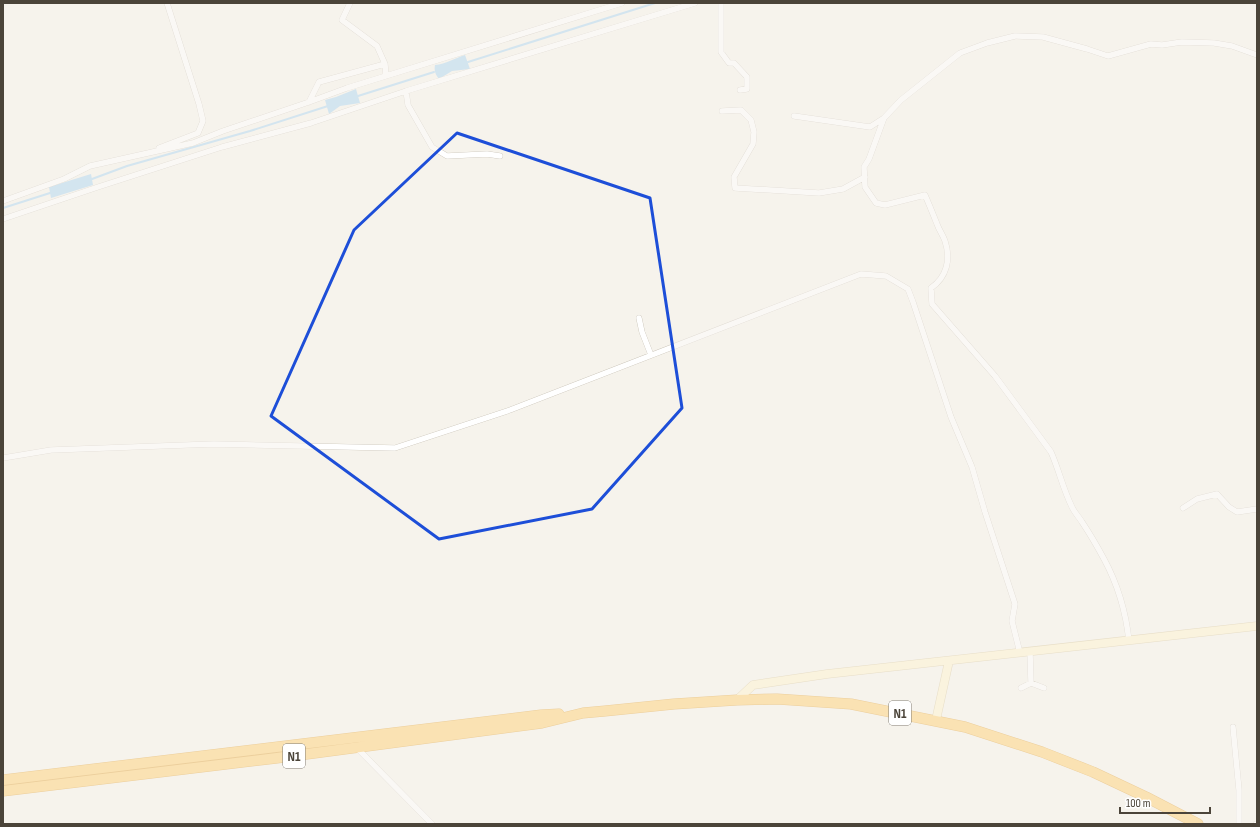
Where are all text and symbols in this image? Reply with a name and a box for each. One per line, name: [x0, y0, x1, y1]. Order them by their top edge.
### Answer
road number: N1: [889, 701, 911, 725]
road number: N1: [283, 744, 305, 768]
scale bar: [1120, 789, 1210, 815]
text: 100 m: [1126, 796, 1151, 811]

